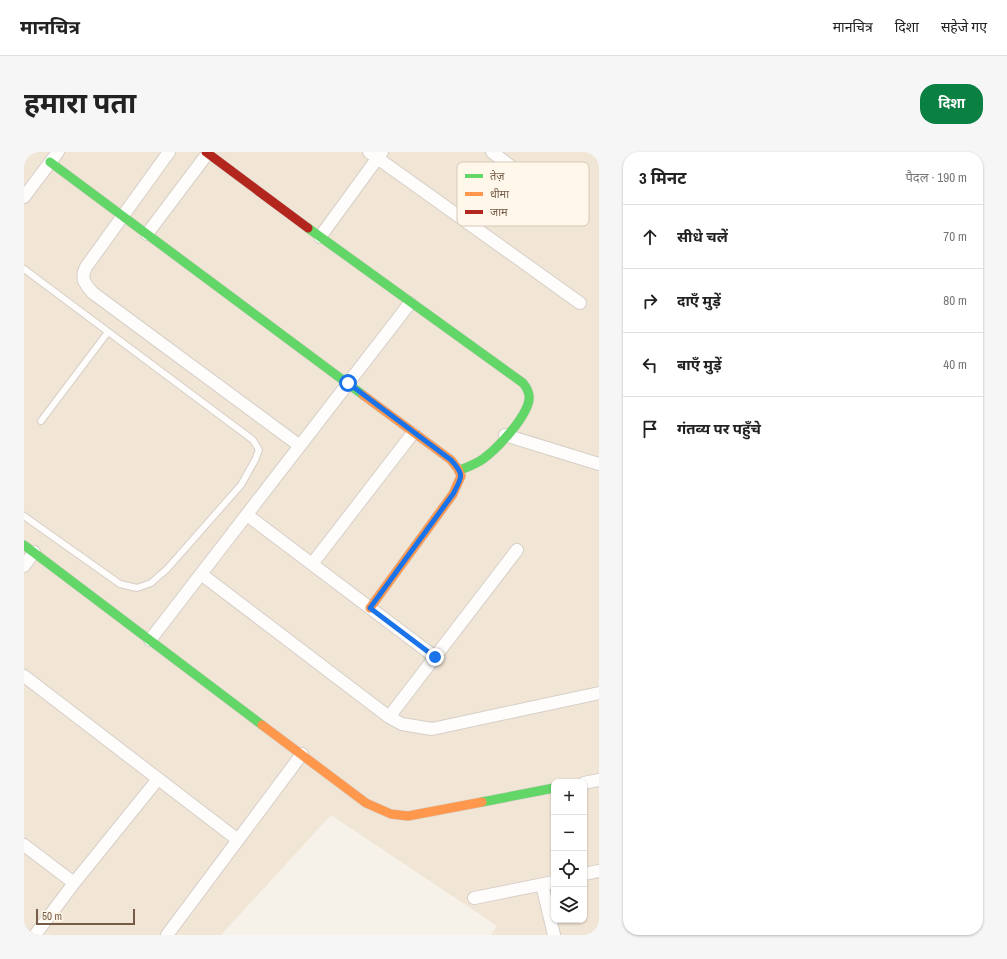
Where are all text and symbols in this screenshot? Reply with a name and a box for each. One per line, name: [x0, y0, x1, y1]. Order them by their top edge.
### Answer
text: मानचित्र: [20, 14, 80, 40]
text: मानचित्र: [833, 18, 873, 36]
text: दिशा: [895, 18, 919, 36]
text: सहेजे गए: [941, 18, 987, 36]
text: हमारा पता: [24, 84, 136, 122]
button: दिशा: [920, 84, 983, 124]
legend: [457, 162, 589, 226]
text: 3 मिनट: [639, 166, 686, 189]
text: तेज़: [490, 169, 505, 183]
text: पैदल · 190 m: [905, 169, 967, 186]
text: धीमा: [490, 187, 509, 201]
text: जाम: [490, 205, 508, 219]
icon: ahead: [639, 226, 661, 248]
text: सीधे चलें: [677, 226, 728, 247]
text: 70 m: [943, 228, 967, 245]
icon: right: [639, 290, 661, 312]
text: दाएँ मुड़ें: [677, 290, 721, 311]
text: 80 m: [943, 292, 967, 309]
icon: left: [639, 354, 661, 376]
text: बाएँ मुड़ें: [677, 354, 722, 375]
text: 40 m: [943, 356, 967, 373]
route start: [339, 374, 357, 392]
icon: arrive: [639, 418, 661, 440]
text: गंतव्य पर पहुँचे: [677, 418, 761, 439]
route end: [426, 648, 444, 666]
map controls: [551, 779, 587, 923]
button: +: [551, 779, 587, 815]
button: −: [551, 815, 587, 851]
button: locate: [551, 851, 587, 887]
button: layers: [551, 887, 587, 923]
scale bar: [36, 907, 135, 926]
text: 50 m: [42, 909, 62, 923]

